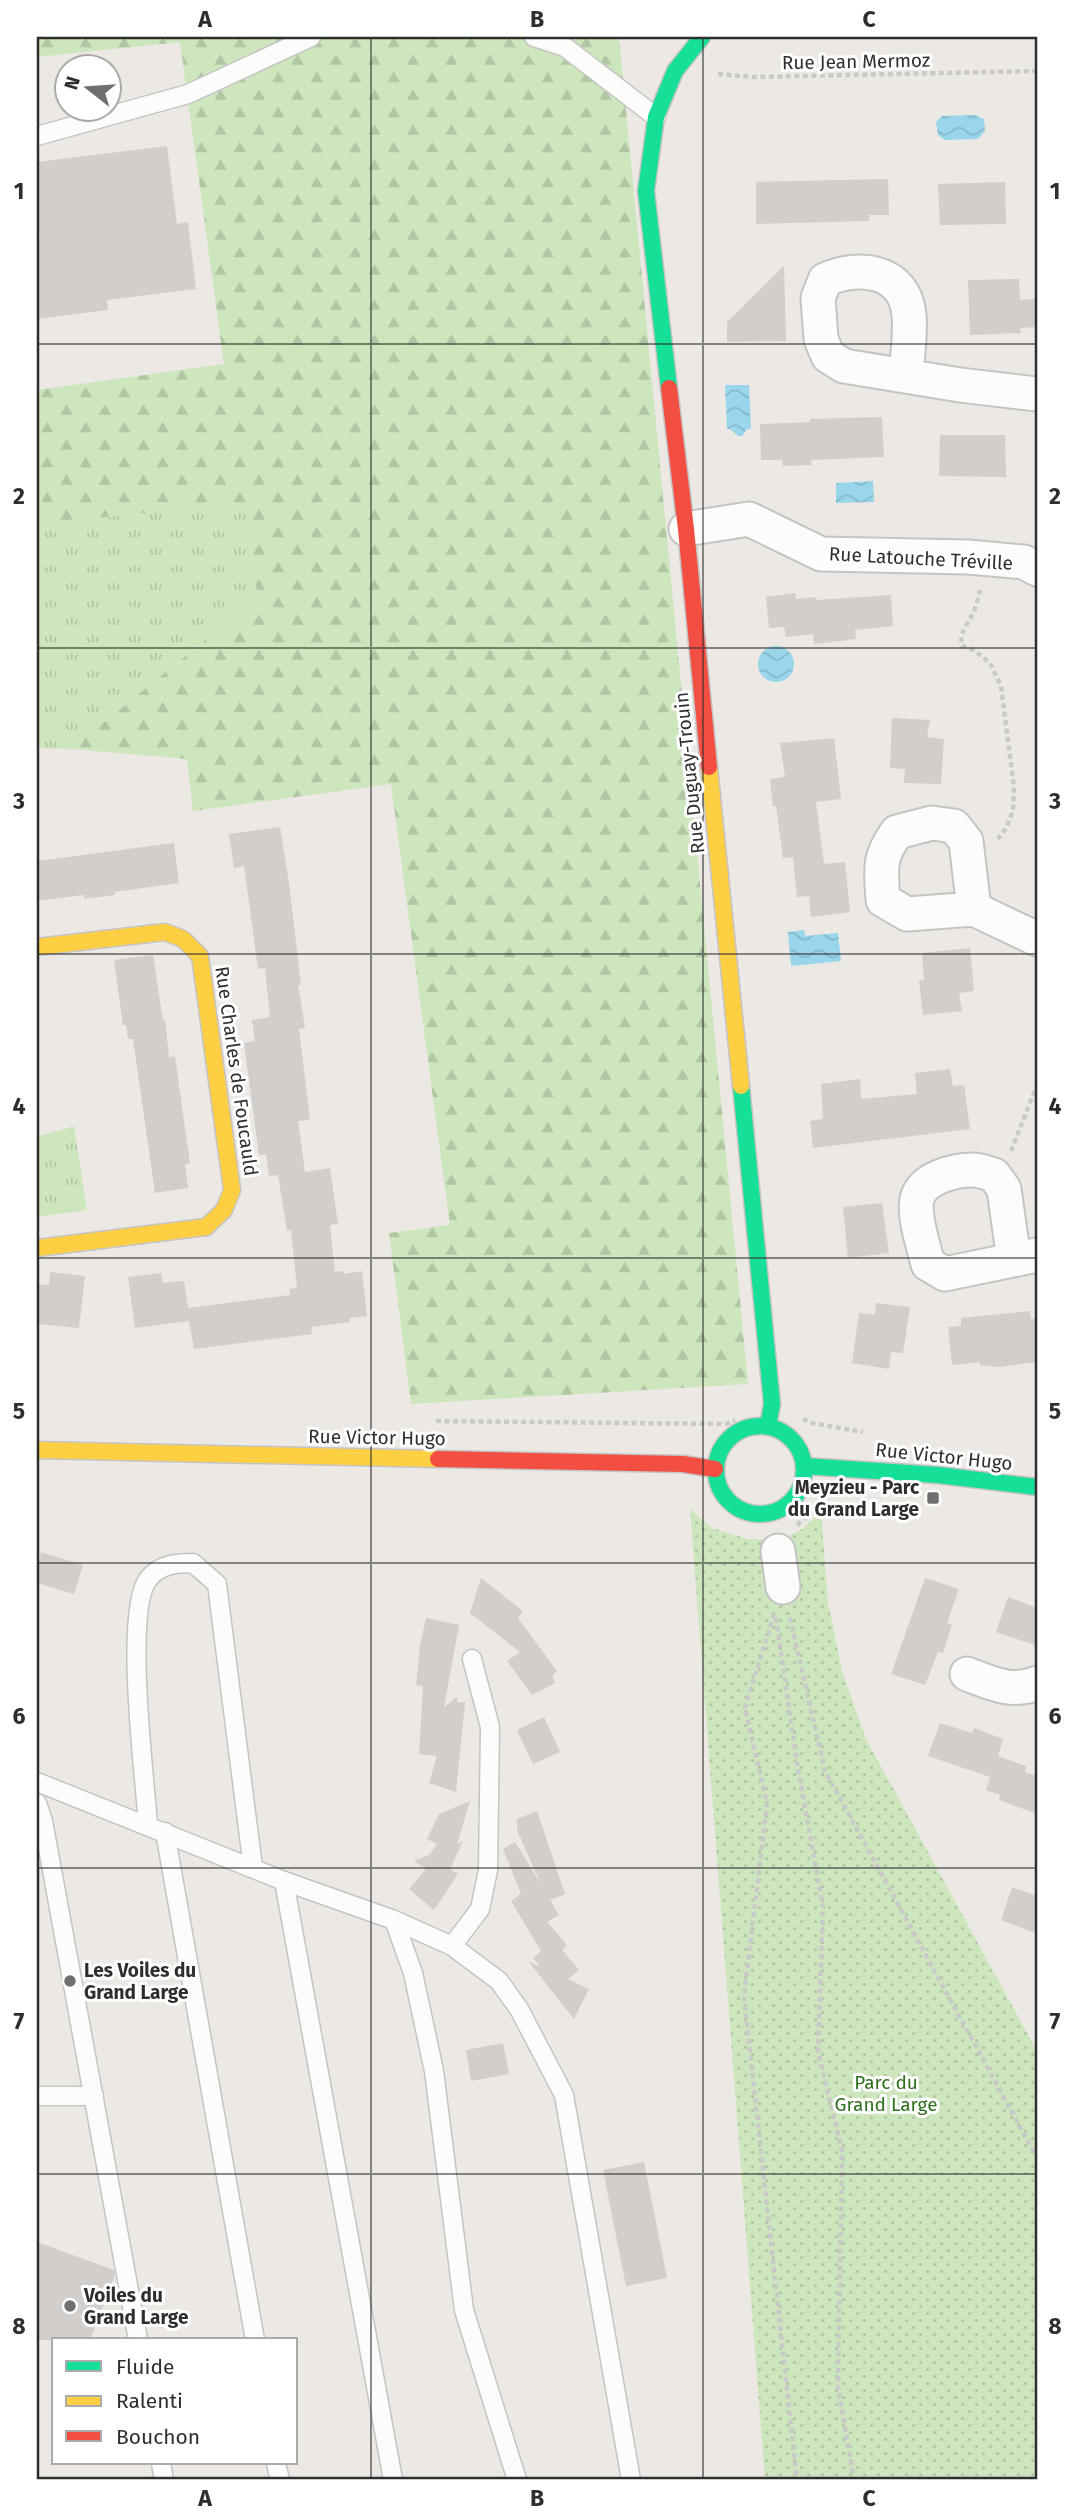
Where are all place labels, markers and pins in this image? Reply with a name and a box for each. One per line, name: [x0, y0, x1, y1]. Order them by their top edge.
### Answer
place label: Meyzieu - Parc du Grand Large: [788, 1476, 919, 1521]
marker: Meyzieu - Parc du Grand Large: [925, 1490, 941, 1506]
place label: Les Voiles du Grand Large: [84, 1959, 196, 2004]
marker: Les Voiles du Grand Large: [62, 1973, 78, 1989]
place label: Voiles du Grand Large: [83, 2284, 188, 2329]
marker: Voiles du Grand Large: [62, 2298, 78, 2314]

